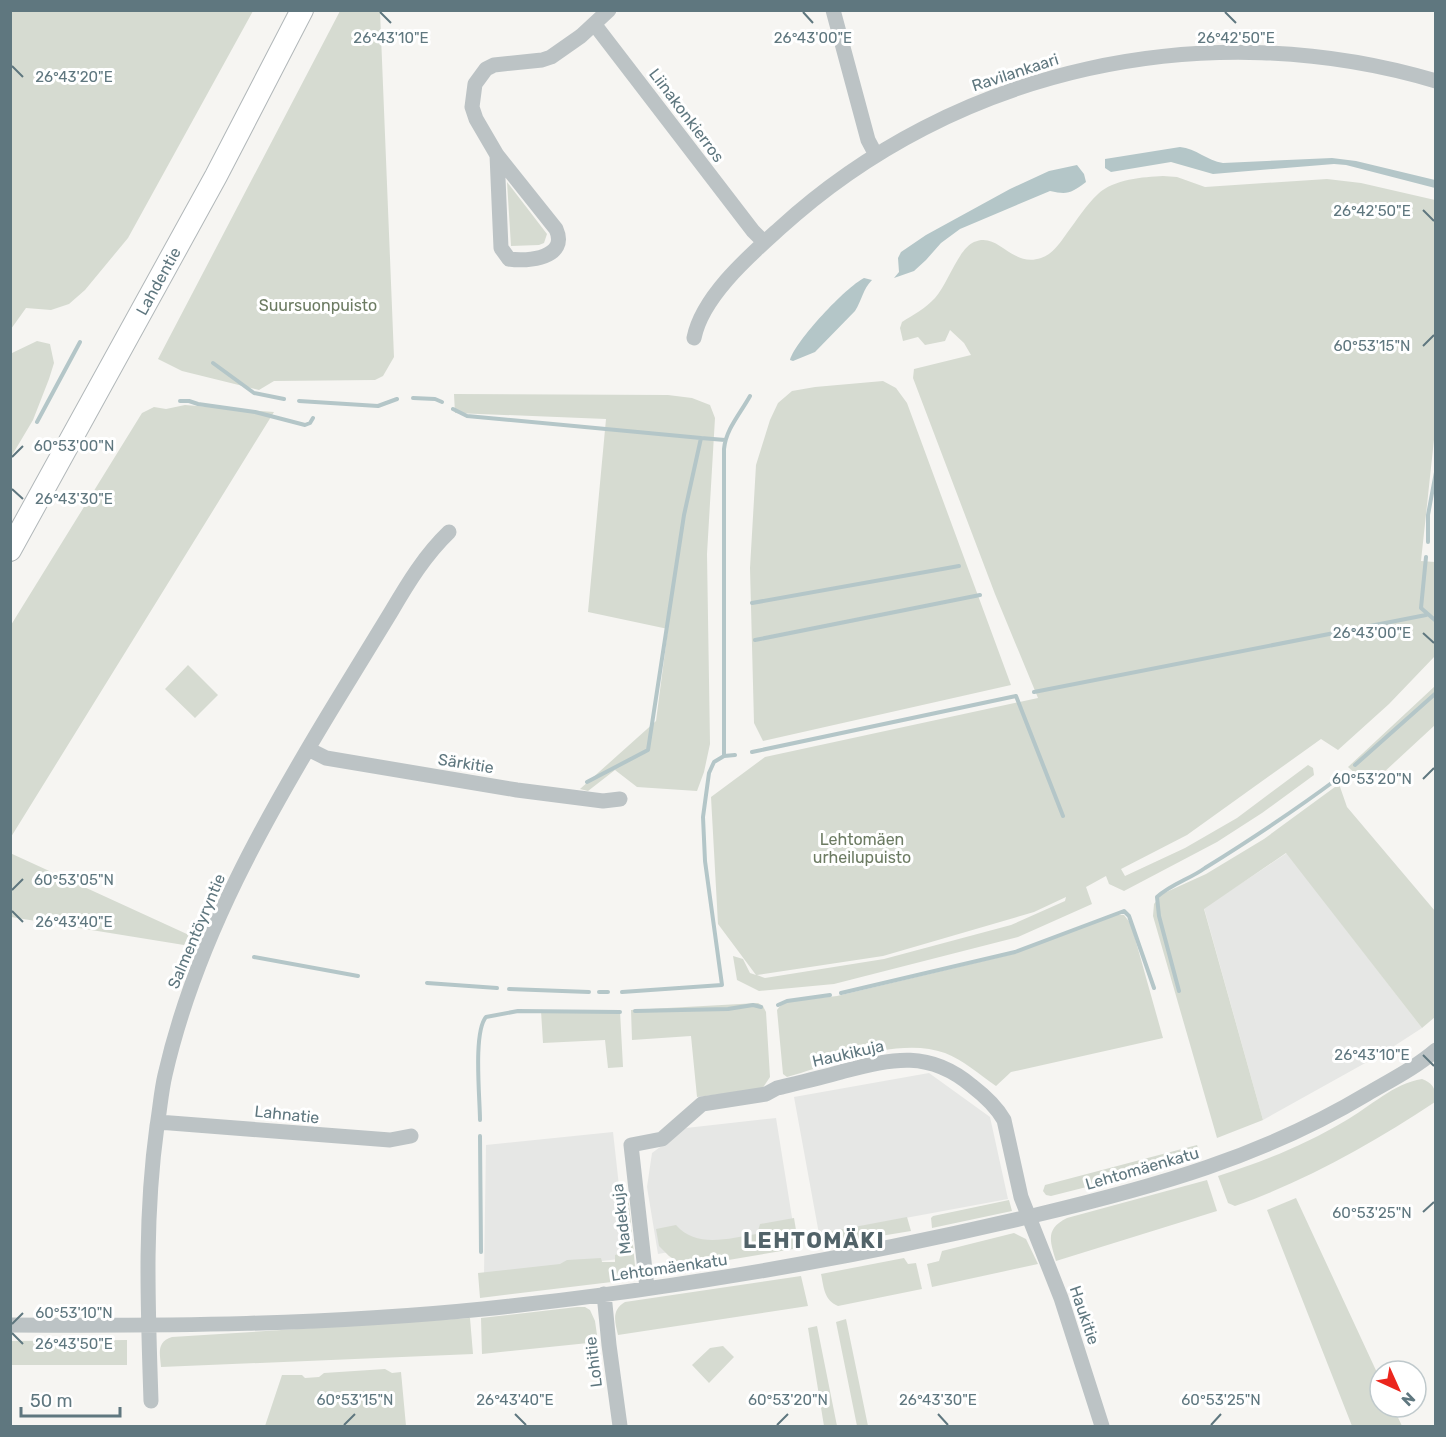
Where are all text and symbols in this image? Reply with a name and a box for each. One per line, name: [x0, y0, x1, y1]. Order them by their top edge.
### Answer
text: 26°43'10"E: [353, 29, 429, 47]
text: 26°43'00"E: [774, 29, 852, 47]
text: 26°42'50"E: [1197, 29, 1275, 47]
street label: Ravilankaari: [969, 50, 1061, 95]
street label: Liinakonkierros: [645, 65, 728, 166]
text: 26°43'20"E: [35, 68, 113, 86]
text: 26°42'50"E: [1333, 202, 1411, 220]
street label: Lahdentie: [132, 244, 185, 319]
park label: Suursuonpuisto: [259, 296, 377, 315]
text: 60°53'15"N: [1334, 337, 1410, 355]
text: 60°53'00"N: [34, 437, 114, 455]
text: 26°43'30"E: [35, 490, 113, 508]
text: 26°43'00"E: [1333, 624, 1411, 642]
street label: Särkitie: [437, 750, 495, 777]
text: 60°53'20"N: [1332, 770, 1412, 788]
park label: Lehtomäen urheilupuisto: [813, 830, 911, 867]
text: 60°53'05"N: [34, 871, 114, 889]
street label: Salmentöyryntie: [164, 871, 229, 992]
text: 26°43'40"E: [35, 913, 113, 931]
street label: Haukikuja: [810, 1036, 886, 1071]
text: 26°43'10"E: [1334, 1046, 1410, 1064]
street label: Lahnatie: [254, 1102, 320, 1127]
street label: Lehtomäenkatu: [1083, 1143, 1201, 1194]
street label: Madekuja: [608, 1183, 635, 1255]
text: 60°53'25"N: [1332, 1204, 1412, 1222]
district label: LEHTOMÄKI: [743, 1227, 885, 1254]
street label: Lehtomäenkatu: [610, 1250, 728, 1285]
street label: Haukitie: [1066, 1283, 1103, 1347]
text: 60°53'10"N: [35, 1304, 113, 1322]
text: 26°43'50"E: [35, 1335, 113, 1353]
street label: Lohitie: [581, 1336, 606, 1388]
north arrow: [1368, 1359, 1428, 1419]
scale bar: [21, 1380, 120, 1418]
text: N: [1397, 1388, 1419, 1410]
text: 50 m: [30, 1390, 73, 1412]
text: 60°53'15"N: [317, 1391, 393, 1409]
text: 26°43'40"E: [476, 1391, 554, 1409]
text: 60°53'20"N: [748, 1391, 828, 1409]
text: 26°43'30"E: [899, 1391, 977, 1409]
text: 60°53'25"N: [1181, 1391, 1261, 1409]

